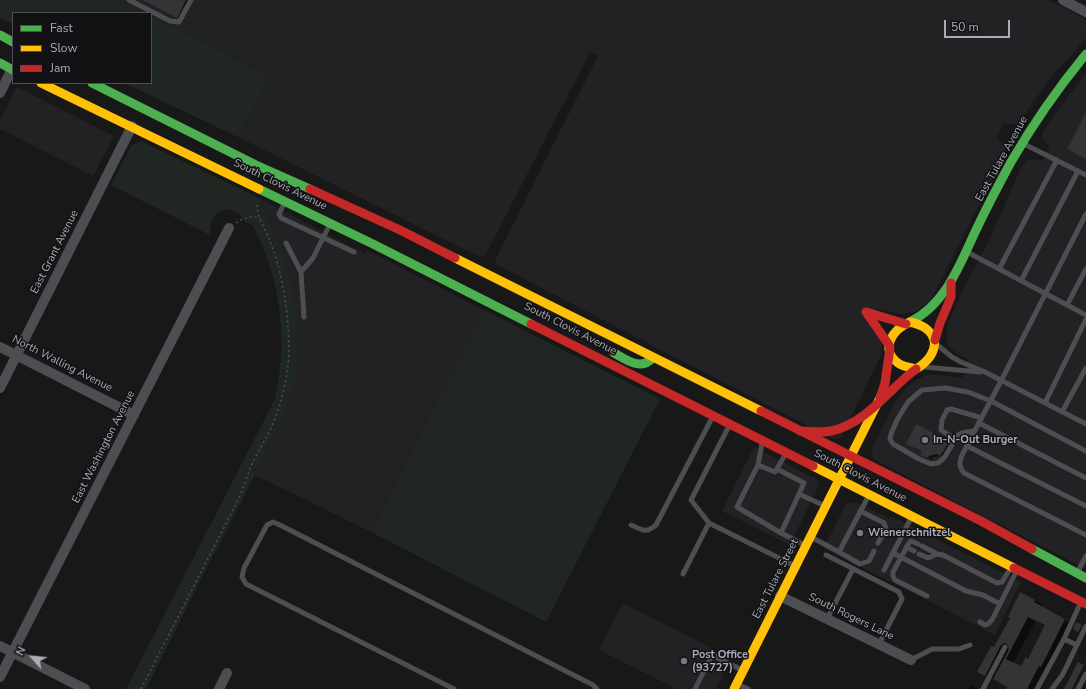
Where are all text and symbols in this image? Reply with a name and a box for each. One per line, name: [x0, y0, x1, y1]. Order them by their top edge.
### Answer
legend: [12, 12, 152, 84]
scale bar: [946, 12, 1012, 38]
text: 50 m: [951, 19, 979, 35]
text: Fast: [50, 20, 73, 36]
text: Slow: [50, 40, 78, 56]
text: Jam: [50, 60, 71, 76]
street label: East Tulare Avenue: [973, 114, 1031, 204]
street label: South Clovis Avenue: [231, 157, 329, 213]
street label: East Grant Avenue: [28, 208, 82, 296]
street label: South Clovis Avenue: [521, 300, 619, 358]
street label: North Walling Avenue: [10, 333, 114, 395]
street label: East Washington Avenue: [70, 388, 138, 506]
place label: In-N-Out Burger: [933, 433, 1018, 447]
marker: In-N-Out Burger: [920, 435, 930, 445]
street label: South Clovis Avenue: [811, 447, 909, 505]
place label: Wienerschnitzel: [868, 526, 951, 540]
marker: Wienerschnitzel: [855, 528, 865, 538]
street label: East Tulare Street: [750, 537, 802, 621]
street label: South Rogers Lane: [806, 591, 896, 643]
north arrow: [12, 637, 52, 677]
text: N: [12, 644, 29, 658]
place label: Post Office (93727): [692, 648, 748, 674]
marker: Post Office (93727): [679, 656, 689, 666]

